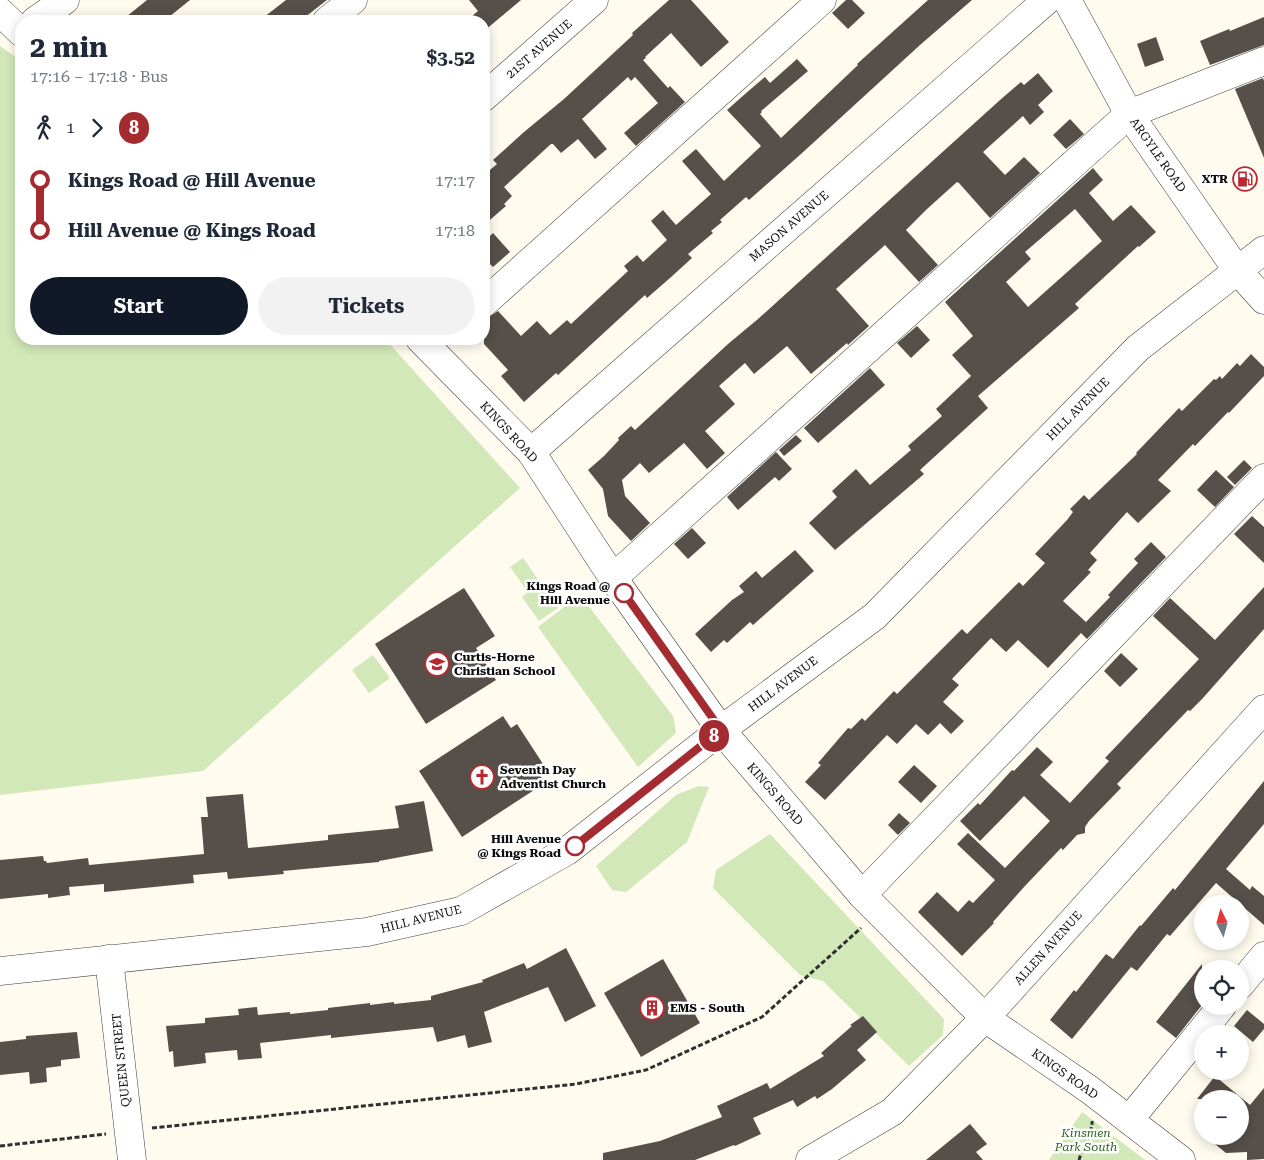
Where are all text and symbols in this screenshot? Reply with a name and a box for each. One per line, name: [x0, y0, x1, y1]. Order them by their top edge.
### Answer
street label: 21ST AVENUE: [503, 17, 575, 81]
text: 2 min: [30, 31, 108, 64]
text: $3.52: [426, 46, 475, 69]
text: 17:16 – 17:18 · Bus: [30, 67, 168, 86]
icon: walk: [30, 114, 58, 142]
icon: forward: [83, 114, 111, 142]
street label: ARGYLE ROAD: [1127, 115, 1189, 195]
text: 8: [129, 117, 139, 138]
text: 1: [66, 118, 75, 137]
fuel station icon: XTR: [1232, 166, 1258, 192]
text: Kings Road @ Hill Avenue: [68, 169, 316, 192]
text: 17:17: [435, 171, 475, 190]
place label: XTR: [1202, 172, 1228, 186]
street label: MASON AVENUE: [747, 188, 831, 264]
text: Hill Avenue @ Kings Road: [68, 219, 316, 242]
text: 17:18: [435, 221, 475, 240]
button: Start: [30, 277, 248, 335]
button: Tickets: [258, 277, 475, 335]
street label: HILL AVENUE: [1044, 375, 1112, 443]
street label: KINGS ROAD: [477, 399, 541, 465]
place label: Kings Road @ Hill Avenue: [526, 579, 610, 607]
marker: Kings Road @ Hill Avenue: [614, 583, 634, 603]
place label: Curtis-Horne Christian School: [454, 650, 555, 678]
school or university icon: Curtis-Horne Christian School: [424, 651, 450, 677]
street label: HILL AVENUE: [746, 653, 820, 715]
line badge: 8: [698, 720, 730, 752]
text: 8: [709, 725, 719, 746]
street label: KINGS ROAD: [744, 760, 806, 828]
place label: Seventh Day Adventist Church: [500, 763, 606, 791]
church icon: Seventh Day Adventist Church: [469, 764, 495, 790]
place label: Hill Avenue @ Kings Road: [477, 832, 561, 860]
marker: Hill Avenue @ Kings Road: [565, 836, 585, 856]
north arrow: [1194, 895, 1249, 950]
map controls: [1194, 895, 1249, 1145]
street label: HILL AVENUE: [379, 902, 463, 936]
street label: ALLEN AVENUE: [1011, 908, 1085, 988]
button: locate: [1194, 960, 1249, 1015]
building icon: EMS - South: [639, 995, 665, 1021]
place label: EMS - South: [670, 1001, 745, 1015]
street label: QUEEN STREET: [109, 1012, 133, 1108]
button: +: [1194, 1025, 1249, 1080]
street label: KINGS ROAD: [1029, 1046, 1101, 1102]
button: −: [1194, 1090, 1249, 1145]
park label: Kinsmen Park South: [1054, 1126, 1117, 1154]

